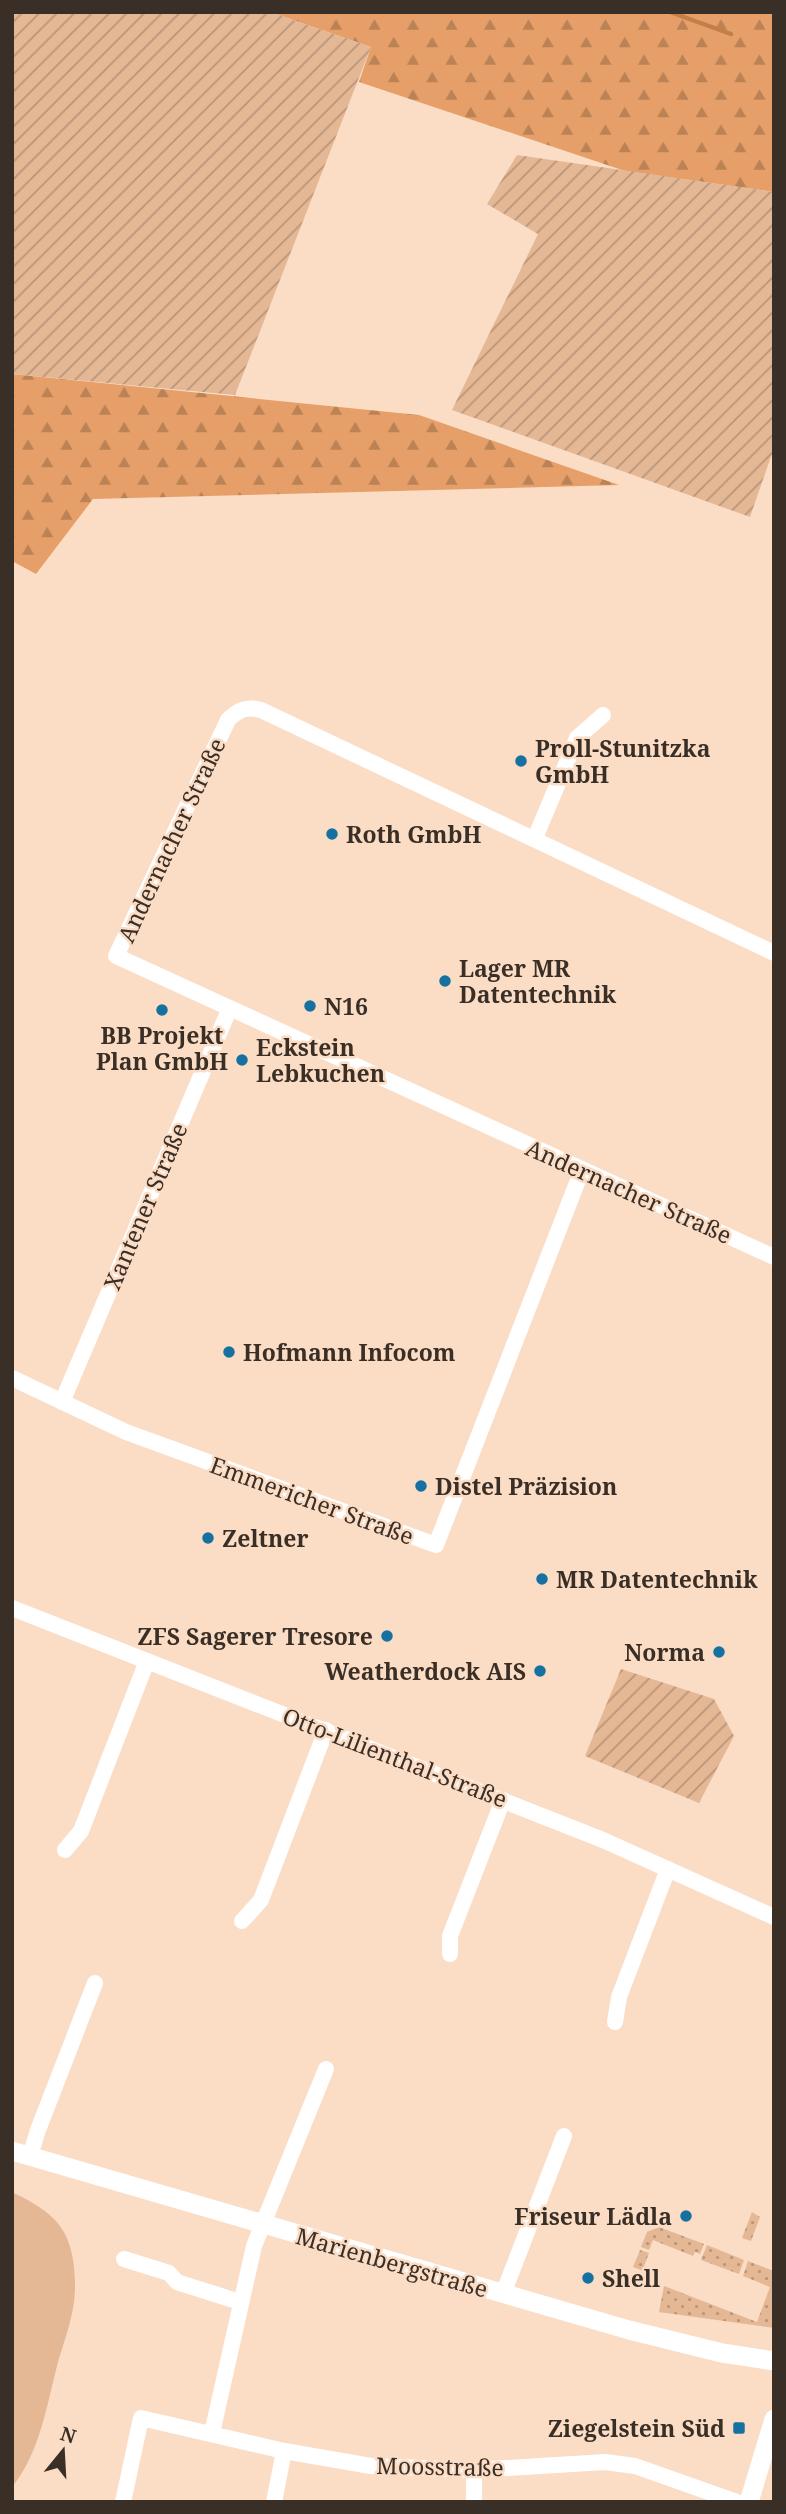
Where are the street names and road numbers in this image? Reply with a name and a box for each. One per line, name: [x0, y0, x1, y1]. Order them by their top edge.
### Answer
street label: Andernacher Straße: [110, 733, 232, 947]
street label: Xantener Straße: [95, 1118, 195, 1294]
street label: Andernacher Straße: [521, 1131, 737, 1251]
street label: Emmericher Straße: [206, 1448, 418, 1552]
street label: Otto-Lilienthal-Straße: [278, 1699, 512, 1815]
street label: Marienbergstraße: [292, 2219, 492, 2305]
street label: Moosstraße: [376, 2449, 504, 2483]

